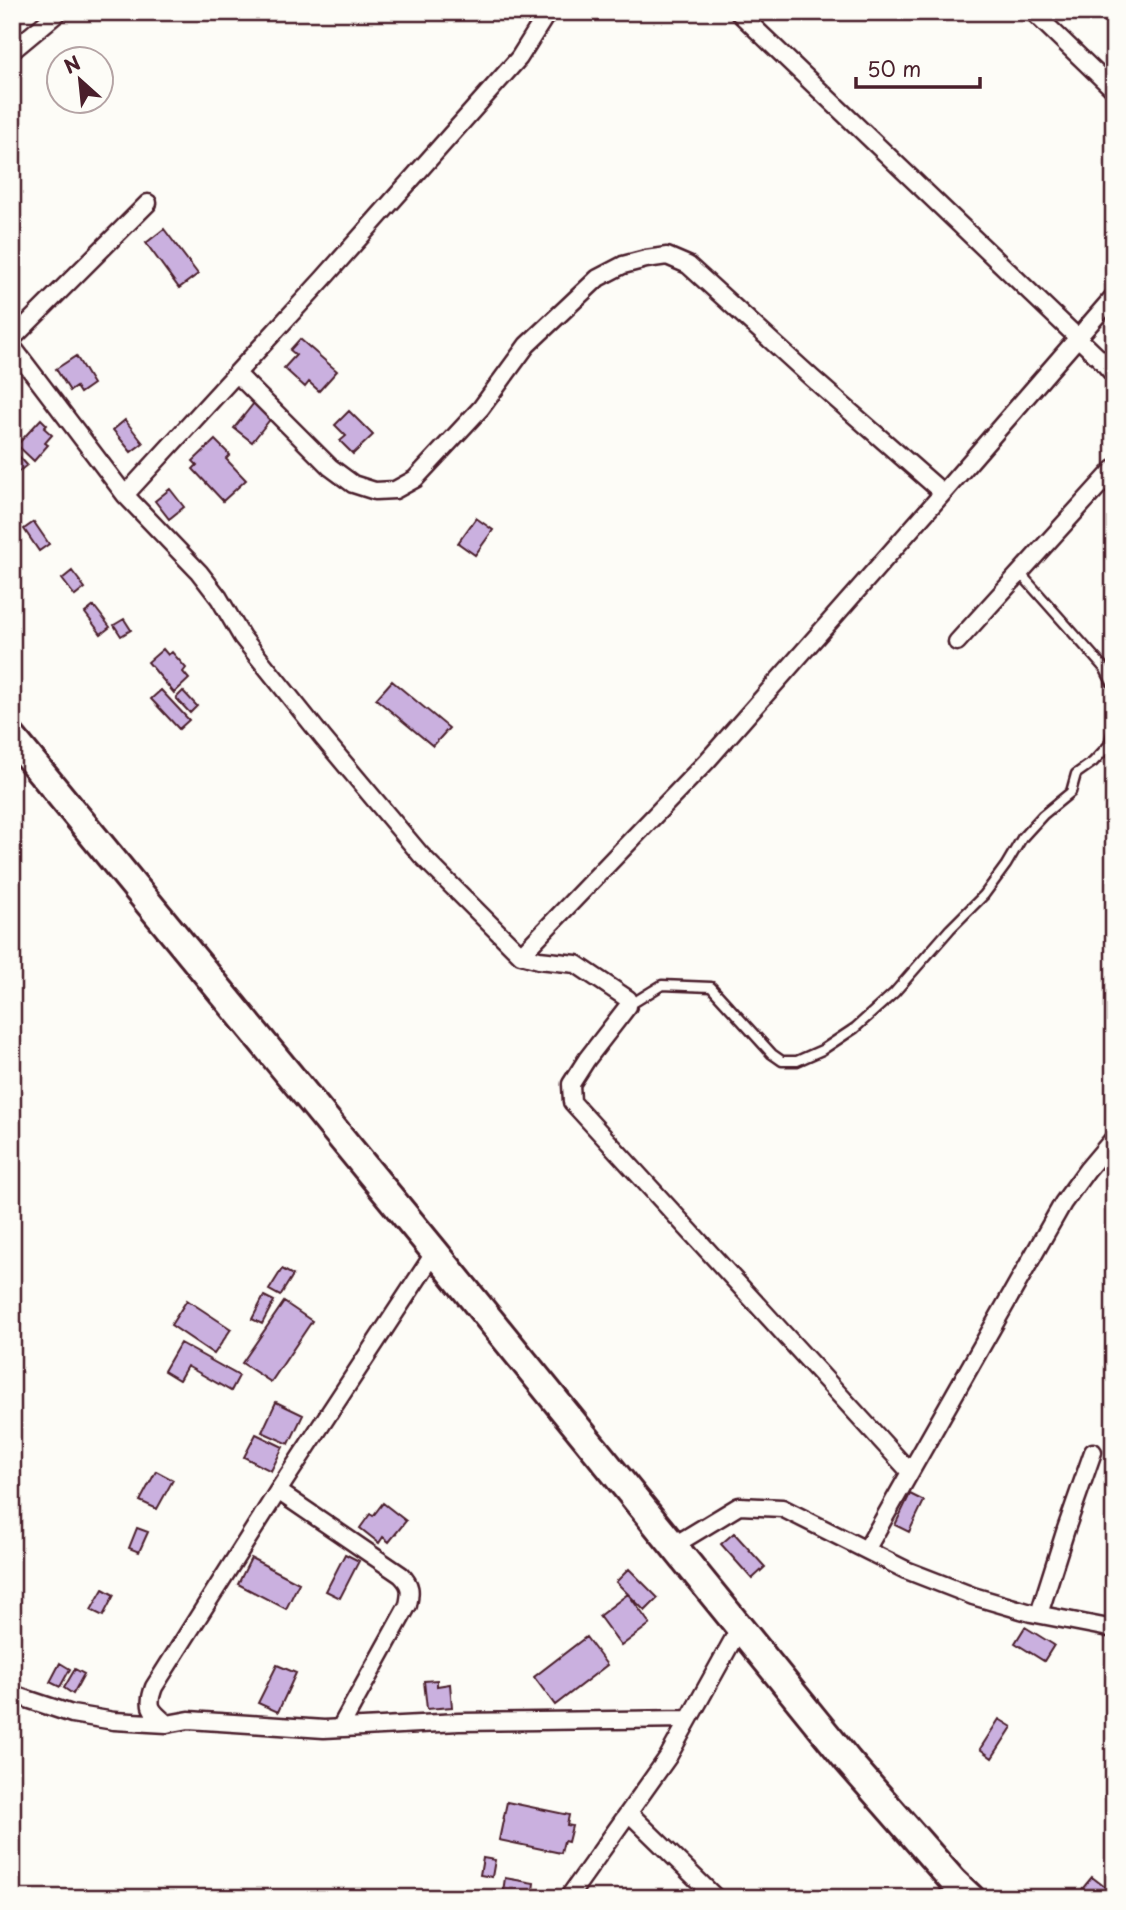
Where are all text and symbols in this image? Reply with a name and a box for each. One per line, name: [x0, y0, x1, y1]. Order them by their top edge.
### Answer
north arrow: [46, 46, 116, 116]
scale bar: [856, 46, 981, 90]
text: N: [59, 48, 85, 80]
text: 50 m: [867, 52, 921, 84]

